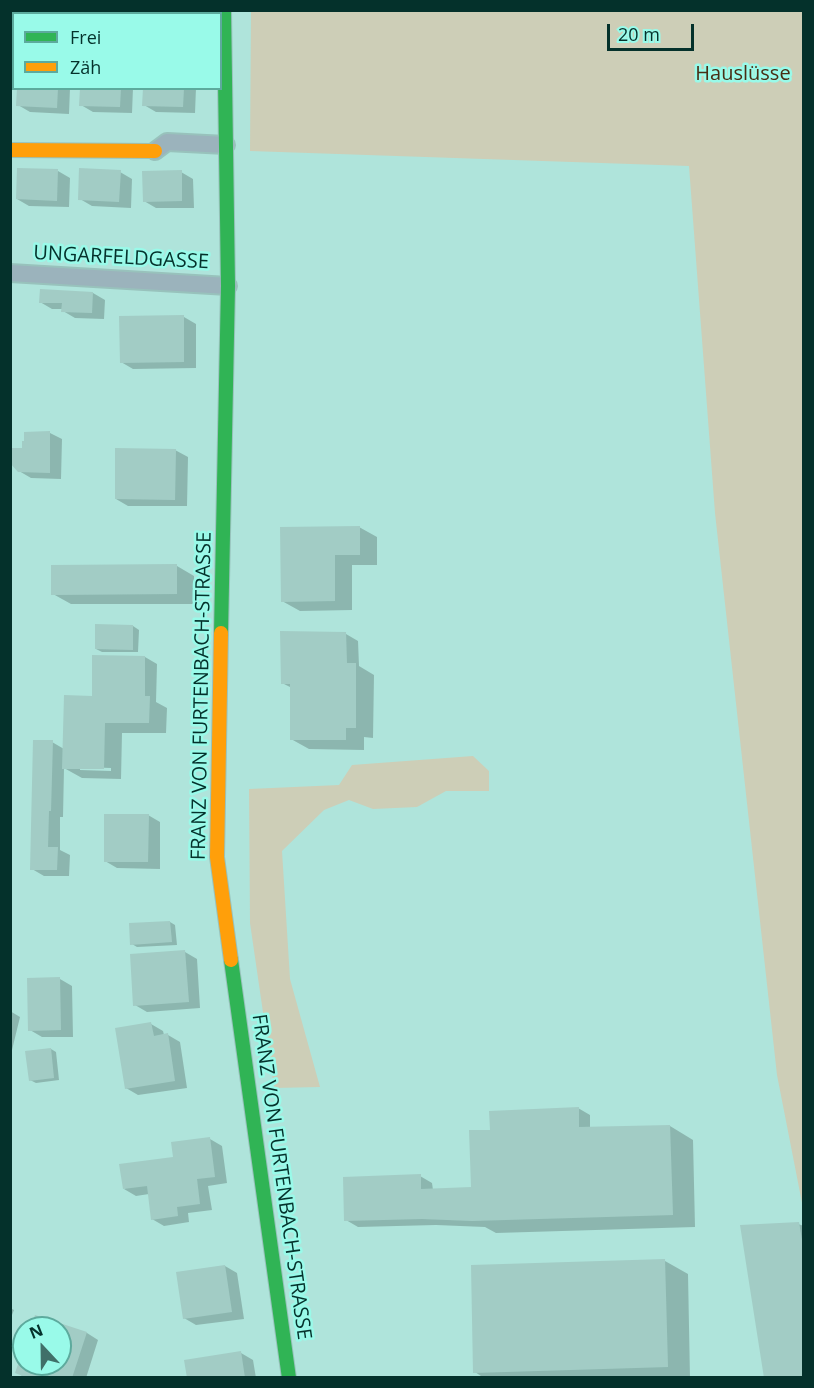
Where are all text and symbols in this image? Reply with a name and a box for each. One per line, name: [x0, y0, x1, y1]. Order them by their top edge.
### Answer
legend: [12, 12, 222, 90]
scale bar: [610, 12, 697, 50]
text: 20 m: [618, 22, 660, 46]
text: Frei: [70, 25, 101, 49]
text: Zäh: [70, 55, 101, 79]
park label: Hauslüsse: [695, 62, 791, 86]
street label: UNGARFELDGASSE: [33, 241, 209, 275]
street label: FRANZ VON FURTENBACH-STRASSE: [187, 532, 217, 860]
street label: FRANZ VON FURTENBACH-STRASSE: [246, 1013, 316, 1341]
north arrow: [12, 1316, 72, 1376]
text: N: [26, 1319, 46, 1344]

